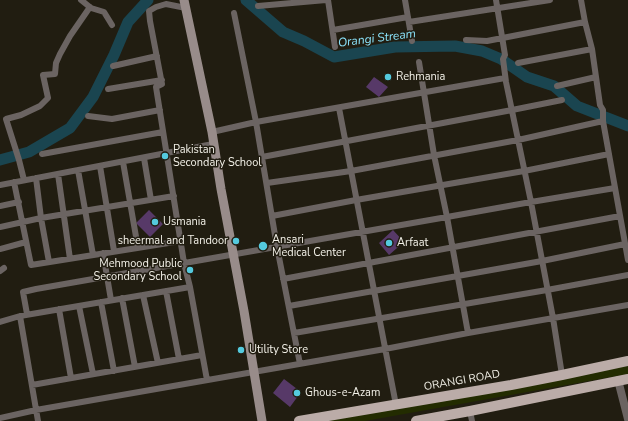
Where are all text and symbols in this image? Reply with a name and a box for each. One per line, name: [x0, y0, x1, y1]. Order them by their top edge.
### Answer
water label: Orangi Stream: [337, 27, 417, 51]
place label: Rehmania: [396, 70, 445, 84]
marker: Rehmania: [383, 72, 393, 82]
place label: Pakistan Secondary School: [173, 143, 262, 169]
marker: Pakistan Secondary School: [160, 151, 170, 161]
place label: Usmania: [163, 215, 206, 229]
marker: Usmania: [150, 217, 160, 227]
place label: Ansari Medical Center: [272, 233, 346, 259]
place label: sheermal and Tandoor: [118, 234, 228, 248]
marker: sheermal and Tandoor: [231, 236, 241, 246]
place label: Arfaat: [397, 236, 428, 250]
marker: Arfaat: [384, 238, 394, 248]
marker: Ansari Medical Center: [257, 240, 269, 252]
place label: Mehmood Public Secondary School: [93, 257, 182, 283]
marker: Mehmood Public Secondary School: [185, 265, 195, 275]
place label: Utility Store: [249, 343, 308, 357]
marker: Utility Store: [236, 345, 246, 355]
street label: ORANGI ROAD: [423, 368, 501, 394]
place label: Ghous-e-Azam: [305, 386, 380, 400]
marker: Ghous-e-Azam: [292, 388, 302, 398]

